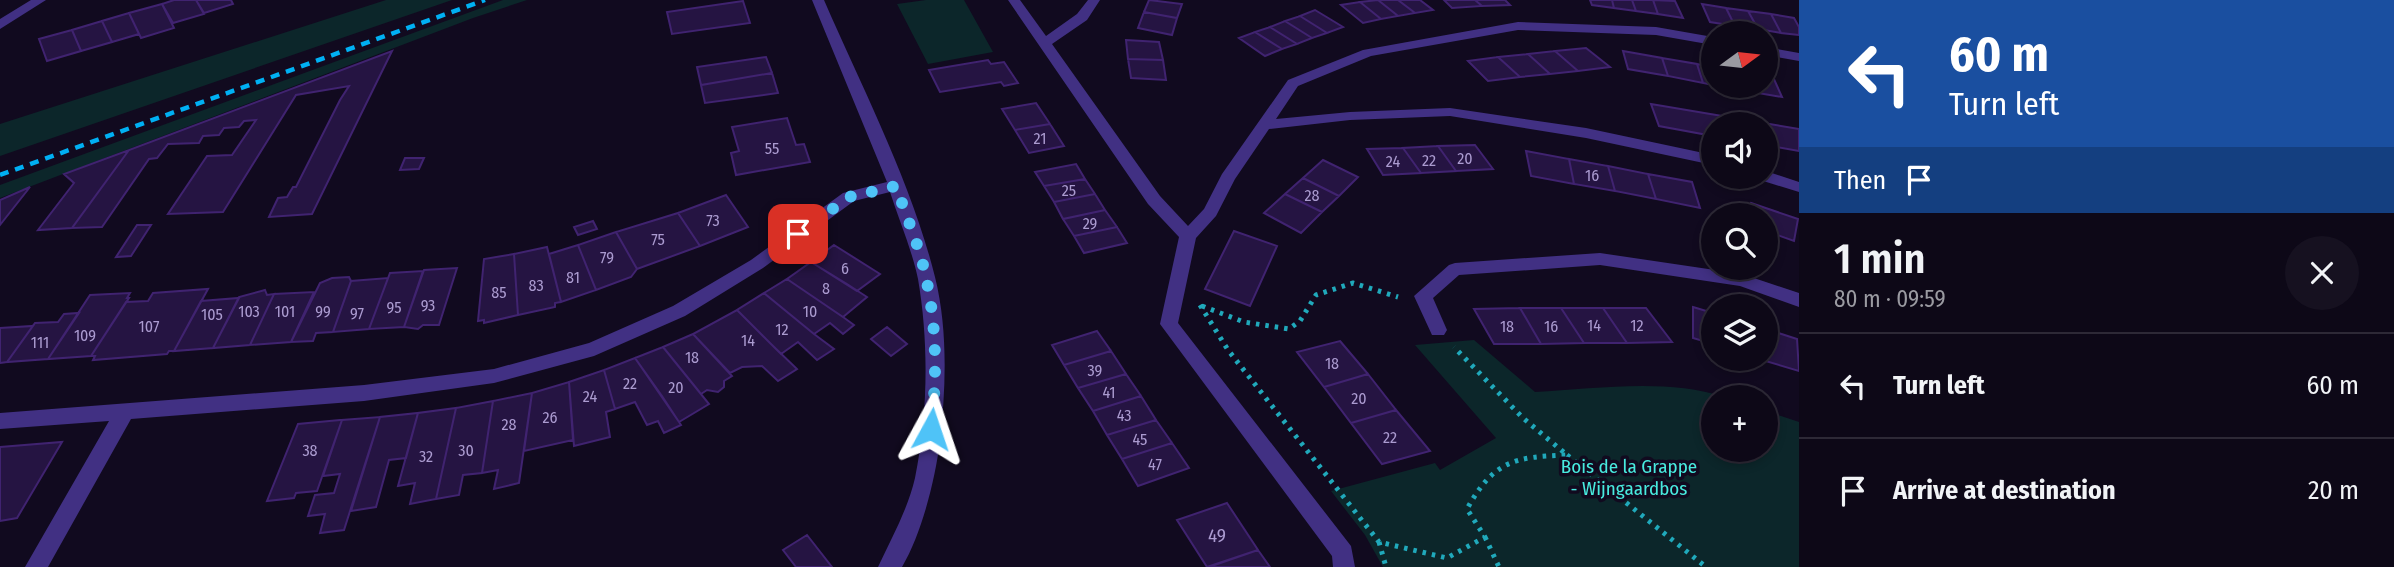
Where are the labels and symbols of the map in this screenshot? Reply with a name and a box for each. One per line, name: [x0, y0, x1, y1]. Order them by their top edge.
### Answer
north arrow: [1701, 21, 1778, 98]
house number: 21: [1034, 129, 1046, 148]
house number: 55: [765, 139, 779, 158]
house number: 20: [1457, 149, 1473, 168]
house number: 22: [1422, 151, 1436, 170]
house number: 24: [1386, 152, 1400, 171]
house number: 16: [1585, 166, 1599, 185]
house number: 25: [1062, 181, 1076, 200]
house number: 28: [1304, 186, 1320, 205]
pin: [768, 204, 828, 264]
house number: 73: [706, 211, 720, 230]
house number: 29: [1083, 214, 1098, 233]
house number: 75: [651, 230, 665, 249]
house number: 79: [600, 248, 614, 267]
house number: 6: [841, 259, 849, 278]
house number: 81: [566, 268, 580, 287]
house number: 83: [528, 276, 544, 295]
house number: 8: [822, 279, 830, 298]
house number: 85: [491, 283, 507, 302]
house number: 93: [421, 296, 435, 315]
house number: 95: [386, 298, 402, 317]
house number: 103: [238, 302, 260, 321]
house number: 101: [275, 302, 295, 321]
house number: 99: [315, 302, 331, 321]
house number: 10: [803, 302, 817, 321]
house number: 97: [350, 304, 365, 323]
house number: 105: [201, 305, 223, 324]
house number: 14: [1587, 316, 1601, 335]
house number: 12: [1630, 316, 1644, 335]
house number: 107: [139, 317, 160, 336]
house number: 18: [1500, 317, 1514, 336]
house number: 16: [1544, 317, 1558, 336]
house number: 12: [775, 320, 789, 339]
house number: 109: [74, 326, 96, 345]
house number: 14: [741, 331, 755, 350]
house number: 111: [31, 333, 49, 352]
house number: 18: [685, 348, 699, 367]
house number: 18: [1325, 354, 1339, 373]
house number: 39: [1088, 361, 1103, 380]
house number: 22: [623, 374, 637, 393]
house number: 20: [668, 378, 684, 397]
house number: 41: [1102, 383, 1116, 402]
house number: 24: [583, 387, 597, 406]
house number: 20: [1351, 389, 1367, 408]
position arrow: [894, 392, 968, 466]
house number: 43: [1117, 406, 1131, 425]
house number: 26: [543, 408, 558, 427]
house number: 28: [501, 415, 517, 434]
house number: 22: [1383, 428, 1397, 447]
house number: 45: [1133, 430, 1147, 449]
house number: 38: [302, 441, 318, 460]
house number: 30: [458, 441, 474, 460]
house number: 32: [419, 447, 433, 466]
house number: 47: [1148, 455, 1162, 474]
park label: Bois de la Grappe - Wijngaardbos: [1561, 455, 1697, 500]
house number: 49: [1208, 524, 1226, 547]

